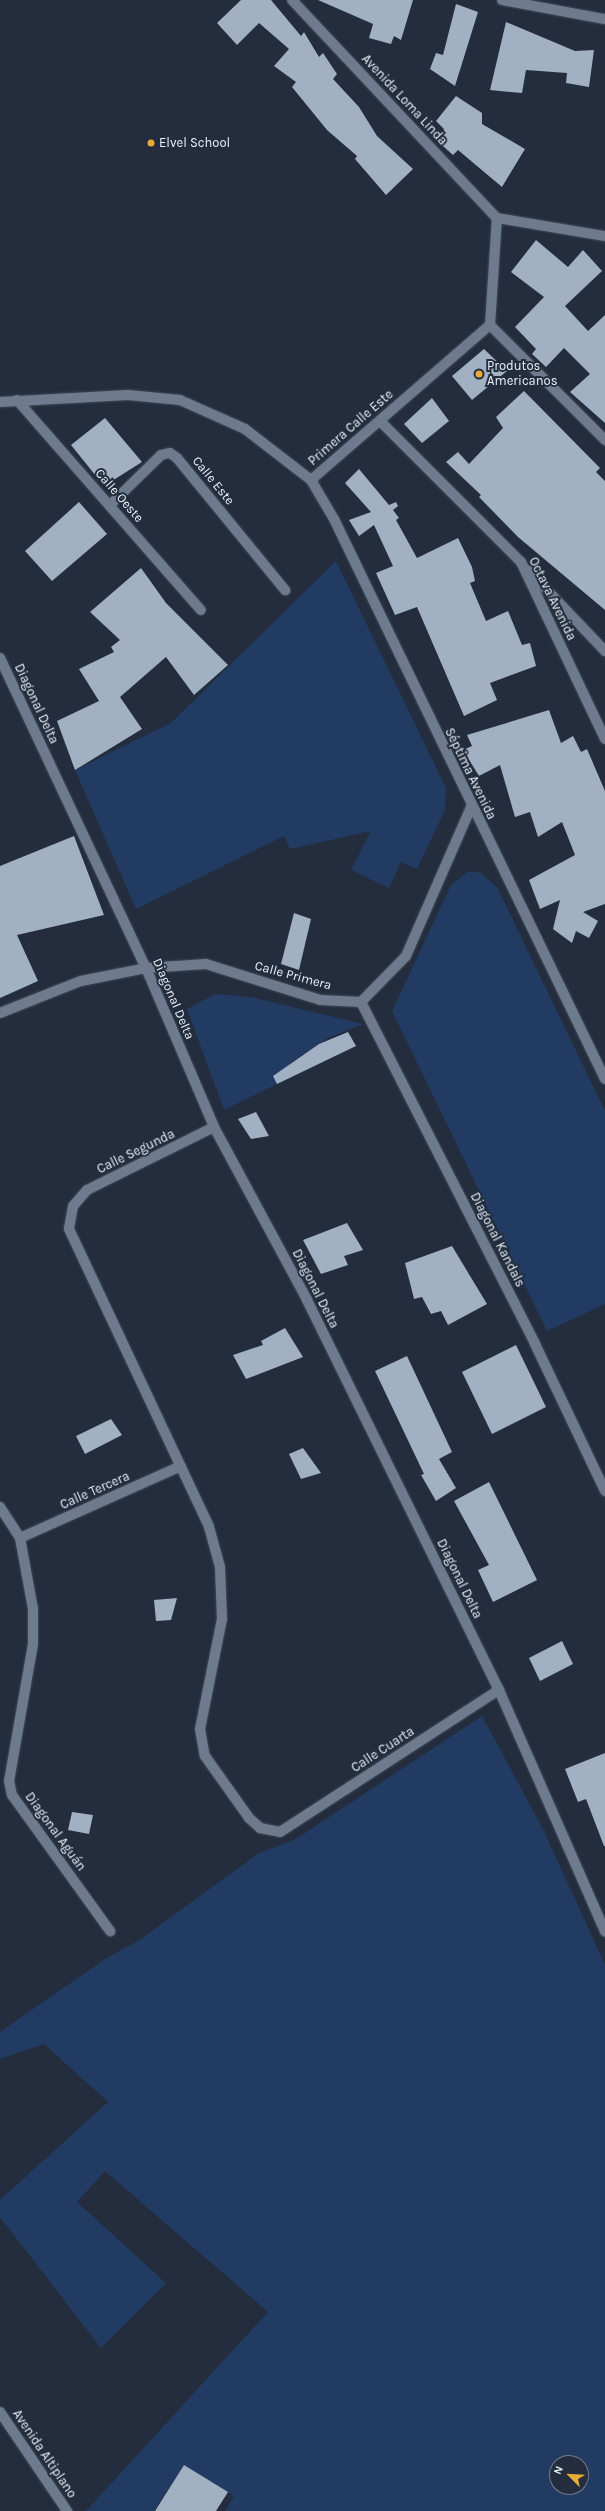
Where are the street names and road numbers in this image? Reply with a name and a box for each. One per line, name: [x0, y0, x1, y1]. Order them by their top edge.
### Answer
street label: Avenida Loma Linda: [358, 51, 450, 149]
street label: Primera Calle Este: [305, 387, 397, 469]
street label: Calle Este: [189, 454, 237, 508]
street label: Calle Oeste: [92, 466, 146, 526]
street label: Octava Avenida: [525, 555, 579, 643]
street label: Diagonal Delta: [11, 661, 61, 747]
street label: Séptima Avenida: [441, 726, 499, 822]
street label: Diagonal Delta: [149, 956, 197, 1042]
street label: Calle Primera: [253, 958, 333, 994]
street label: Calle Segunda: [95, 1126, 177, 1178]
street label: Diagonal Kandals: [466, 1190, 528, 1290]
street label: Diagonal Delta: [288, 1247, 342, 1331]
street label: Calle Tercera: [58, 1469, 132, 1513]
street label: Diagonal Delta: [433, 1537, 485, 1621]
street label: Calle Cuarta: [349, 1724, 417, 1776]
street label: Diagonal Aguán: [21, 1790, 89, 1874]
street label: Avenida Altiplano: [9, 2407, 79, 2501]

